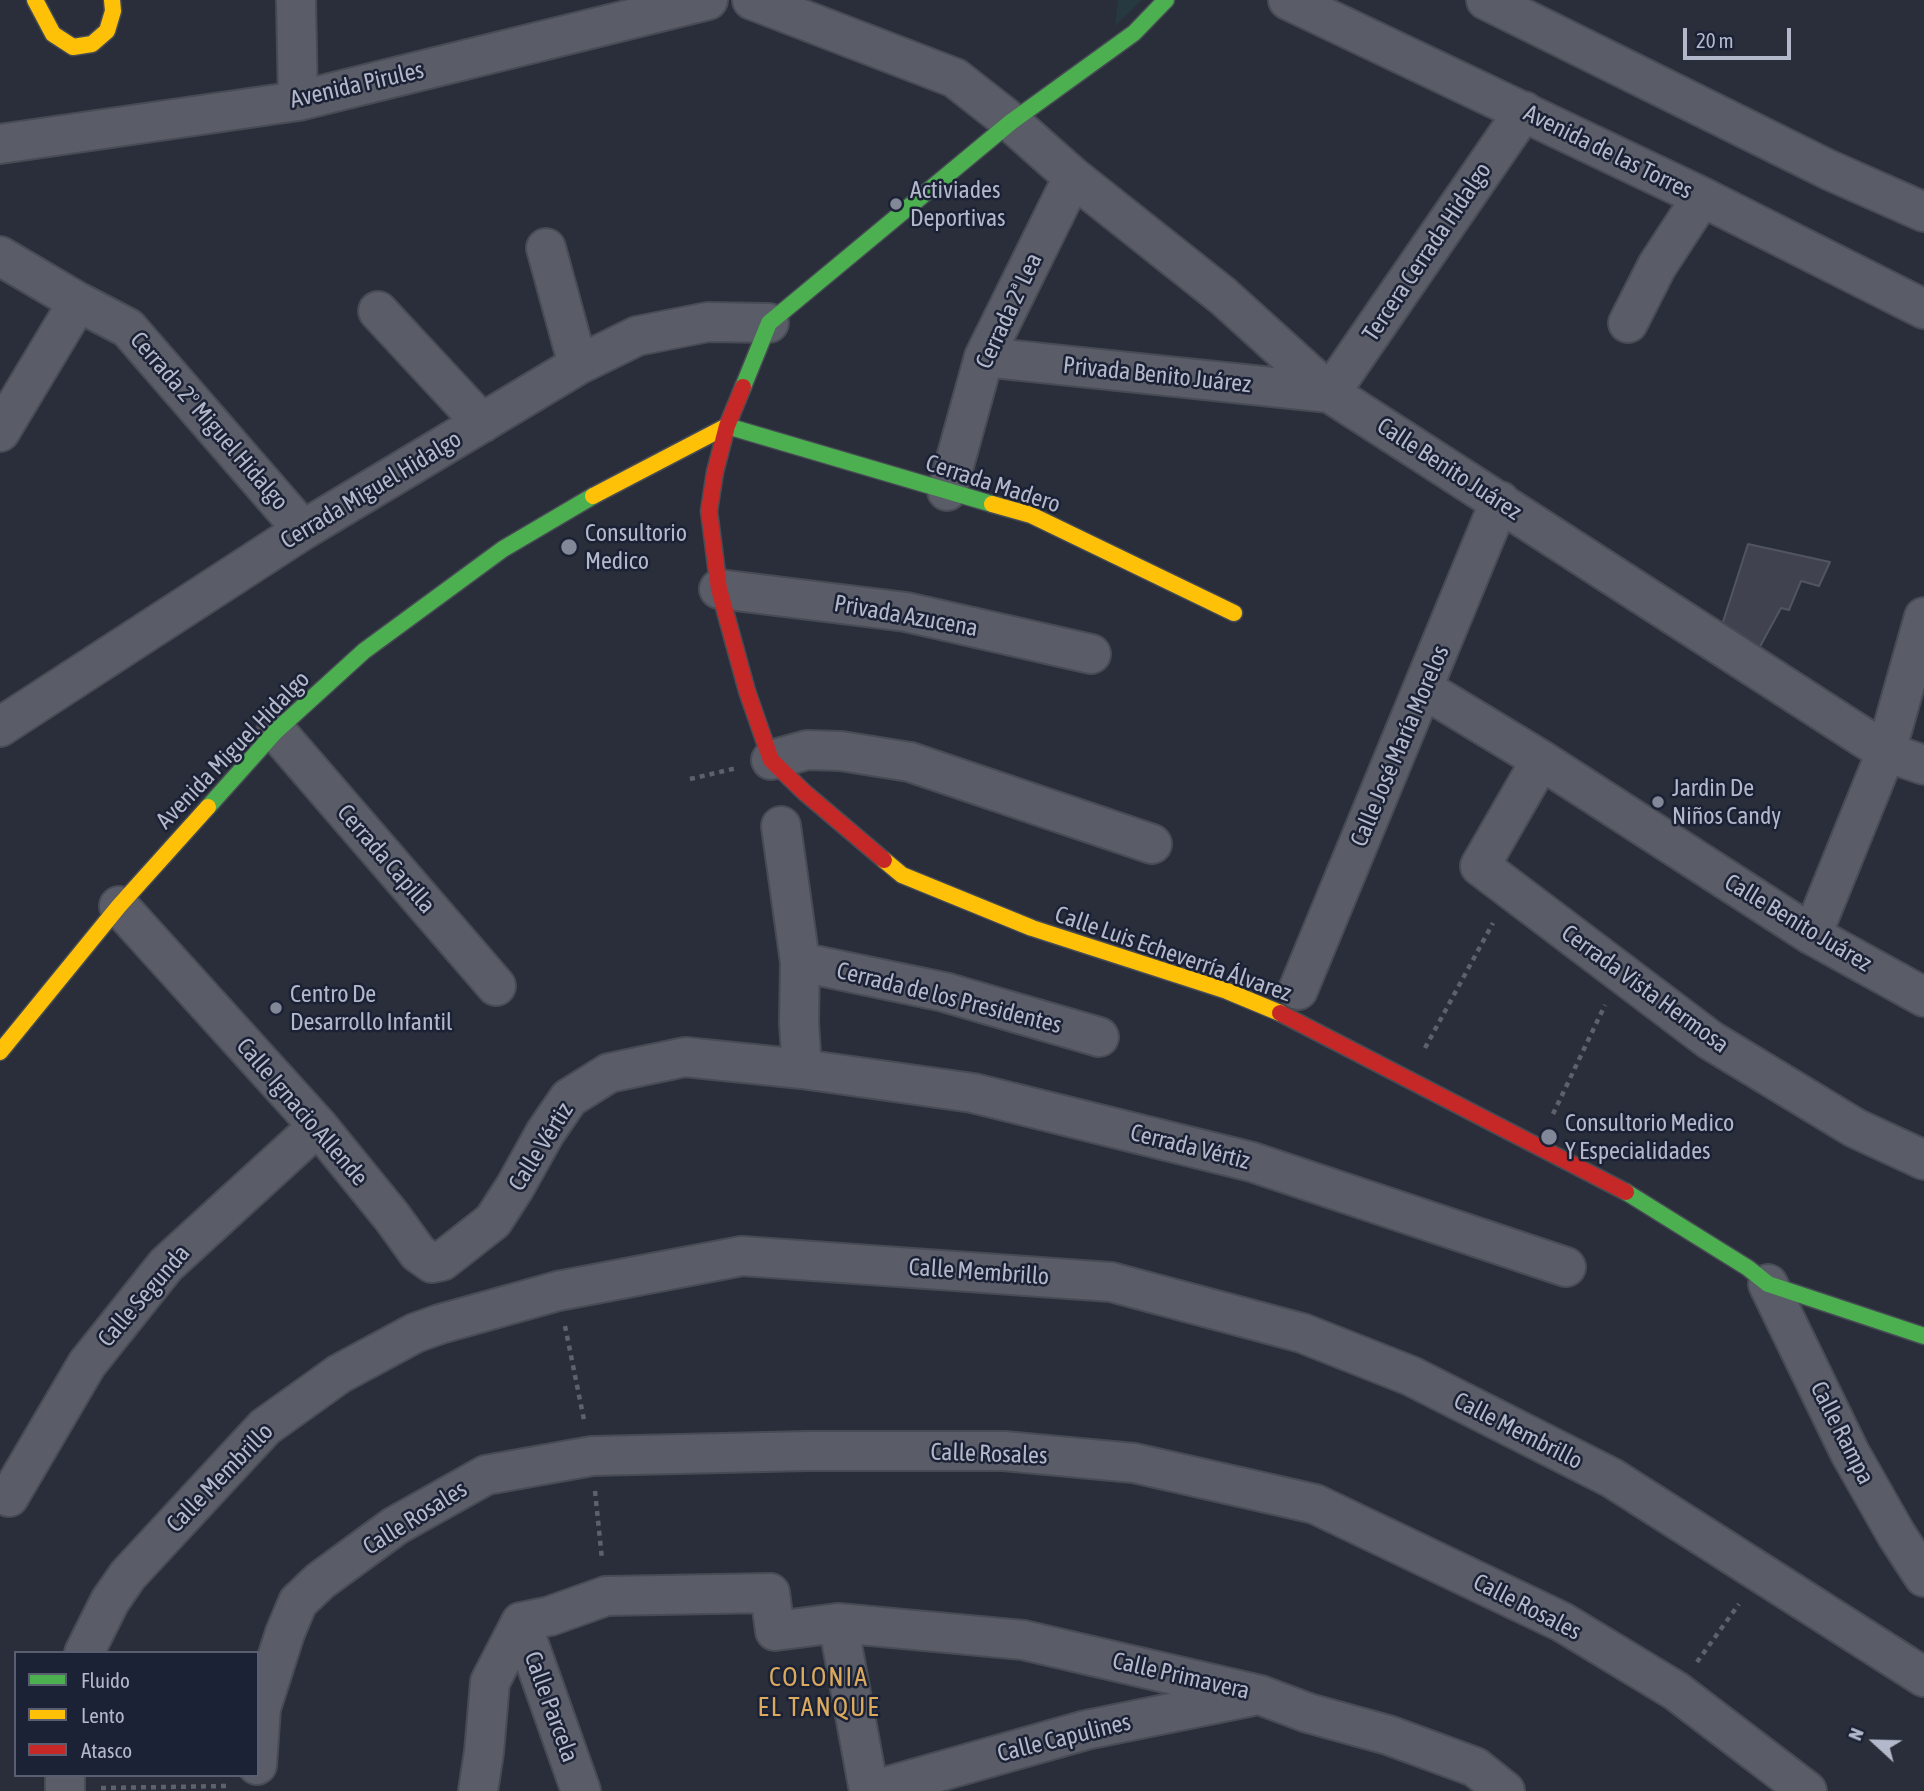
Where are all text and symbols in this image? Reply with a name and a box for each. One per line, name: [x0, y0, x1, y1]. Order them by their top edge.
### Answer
scale bar: [1686, 14, 1794, 58]
text: 20 m: [1696, 28, 1734, 52]
street label: Avenida Pirules: [287, 56, 427, 114]
street label: Avenida de las Torres: [1519, 99, 1697, 205]
street label: Tercera Cerrada Hidalgo: [1357, 157, 1497, 347]
place label: Activiades Deportivas: [910, 176, 1006, 232]
marker: Activiades Deportivas: [888, 196, 904, 212]
street label: Cerrada 2ª Lea: [970, 249, 1048, 373]
street label: Cerrada 2º Miguel Hidalgo: [124, 326, 294, 516]
street label: Privada Benito Juárez: [1062, 351, 1252, 399]
street label: Calle Benito Juárez: [1371, 412, 1527, 526]
street label: Cerrada Miguel Hidalgo: [275, 425, 467, 555]
street label: Cerrada Madero: [922, 449, 1064, 519]
place label: Consultorio Medico: [585, 519, 687, 575]
marker: Consultorio Medico: [559, 537, 579, 557]
street label: Privada Azucena: [832, 589, 980, 643]
street label: Calle José María Morelos: [1345, 641, 1455, 851]
street label: Avenida Miguel Hidalgo: [150, 665, 316, 835]
place label: Jardin De Niños Candy: [1672, 774, 1781, 830]
marker: Jardin De Niños Candy: [1650, 794, 1666, 810]
street label: Cerrada Capilla: [331, 799, 441, 919]
street label: Calle Benito Juárez: [1719, 868, 1877, 978]
street label: Calle Luis Echeverría Álvarez: [1051, 900, 1295, 1008]
street label: Cerrada Vista Hermosa: [1556, 919, 1734, 1059]
street label: Cerrada de los Presidentes: [834, 956, 1064, 1040]
place label: Centro De Desarrollo Infantil: [290, 980, 452, 1036]
marker: Centro De Desarrollo Infantil: [268, 1000, 284, 1016]
street label: Calle Ignacio Allende: [230, 1032, 374, 1192]
street label: Calle Vértiz: [503, 1098, 579, 1196]
place label: Consultorio Medico Y Especialidades: [1565, 1109, 1734, 1165]
street label: Cerrada Vértiz: [1127, 1118, 1253, 1176]
marker: Consultorio Medico Y Especialidades: [1539, 1127, 1559, 1147]
street label: Calle Segunda: [92, 1239, 196, 1353]
street label: Calle Membrillo: [908, 1253, 1050, 1291]
street label: Calle Rampa: [1804, 1377, 1880, 1489]
street label: Calle Membrillo: [1449, 1386, 1587, 1476]
street label: Calle Membrillo: [161, 1417, 279, 1539]
street label: Calle Rosales: [930, 1438, 1048, 1470]
street label: Calle Rosales: [358, 1475, 472, 1561]
street label: Calle Rosales: [1468, 1568, 1586, 1646]
street label: Calle Primavera: [1110, 1646, 1252, 1706]
street label: Calle Parcela: [518, 1648, 584, 1766]
legend: [14, 1651, 259, 1777]
district label: COLONIA EL TANQUE: [759, 1662, 879, 1724]
text: Fluido: [81, 1668, 130, 1692]
text: Lento: [81, 1703, 125, 1727]
north arrow: [1840, 1707, 1910, 1777]
street label: Calle Capulines: [994, 1708, 1134, 1768]
text: N: [1843, 1725, 1868, 1743]
text: Atasco: [81, 1738, 132, 1762]

